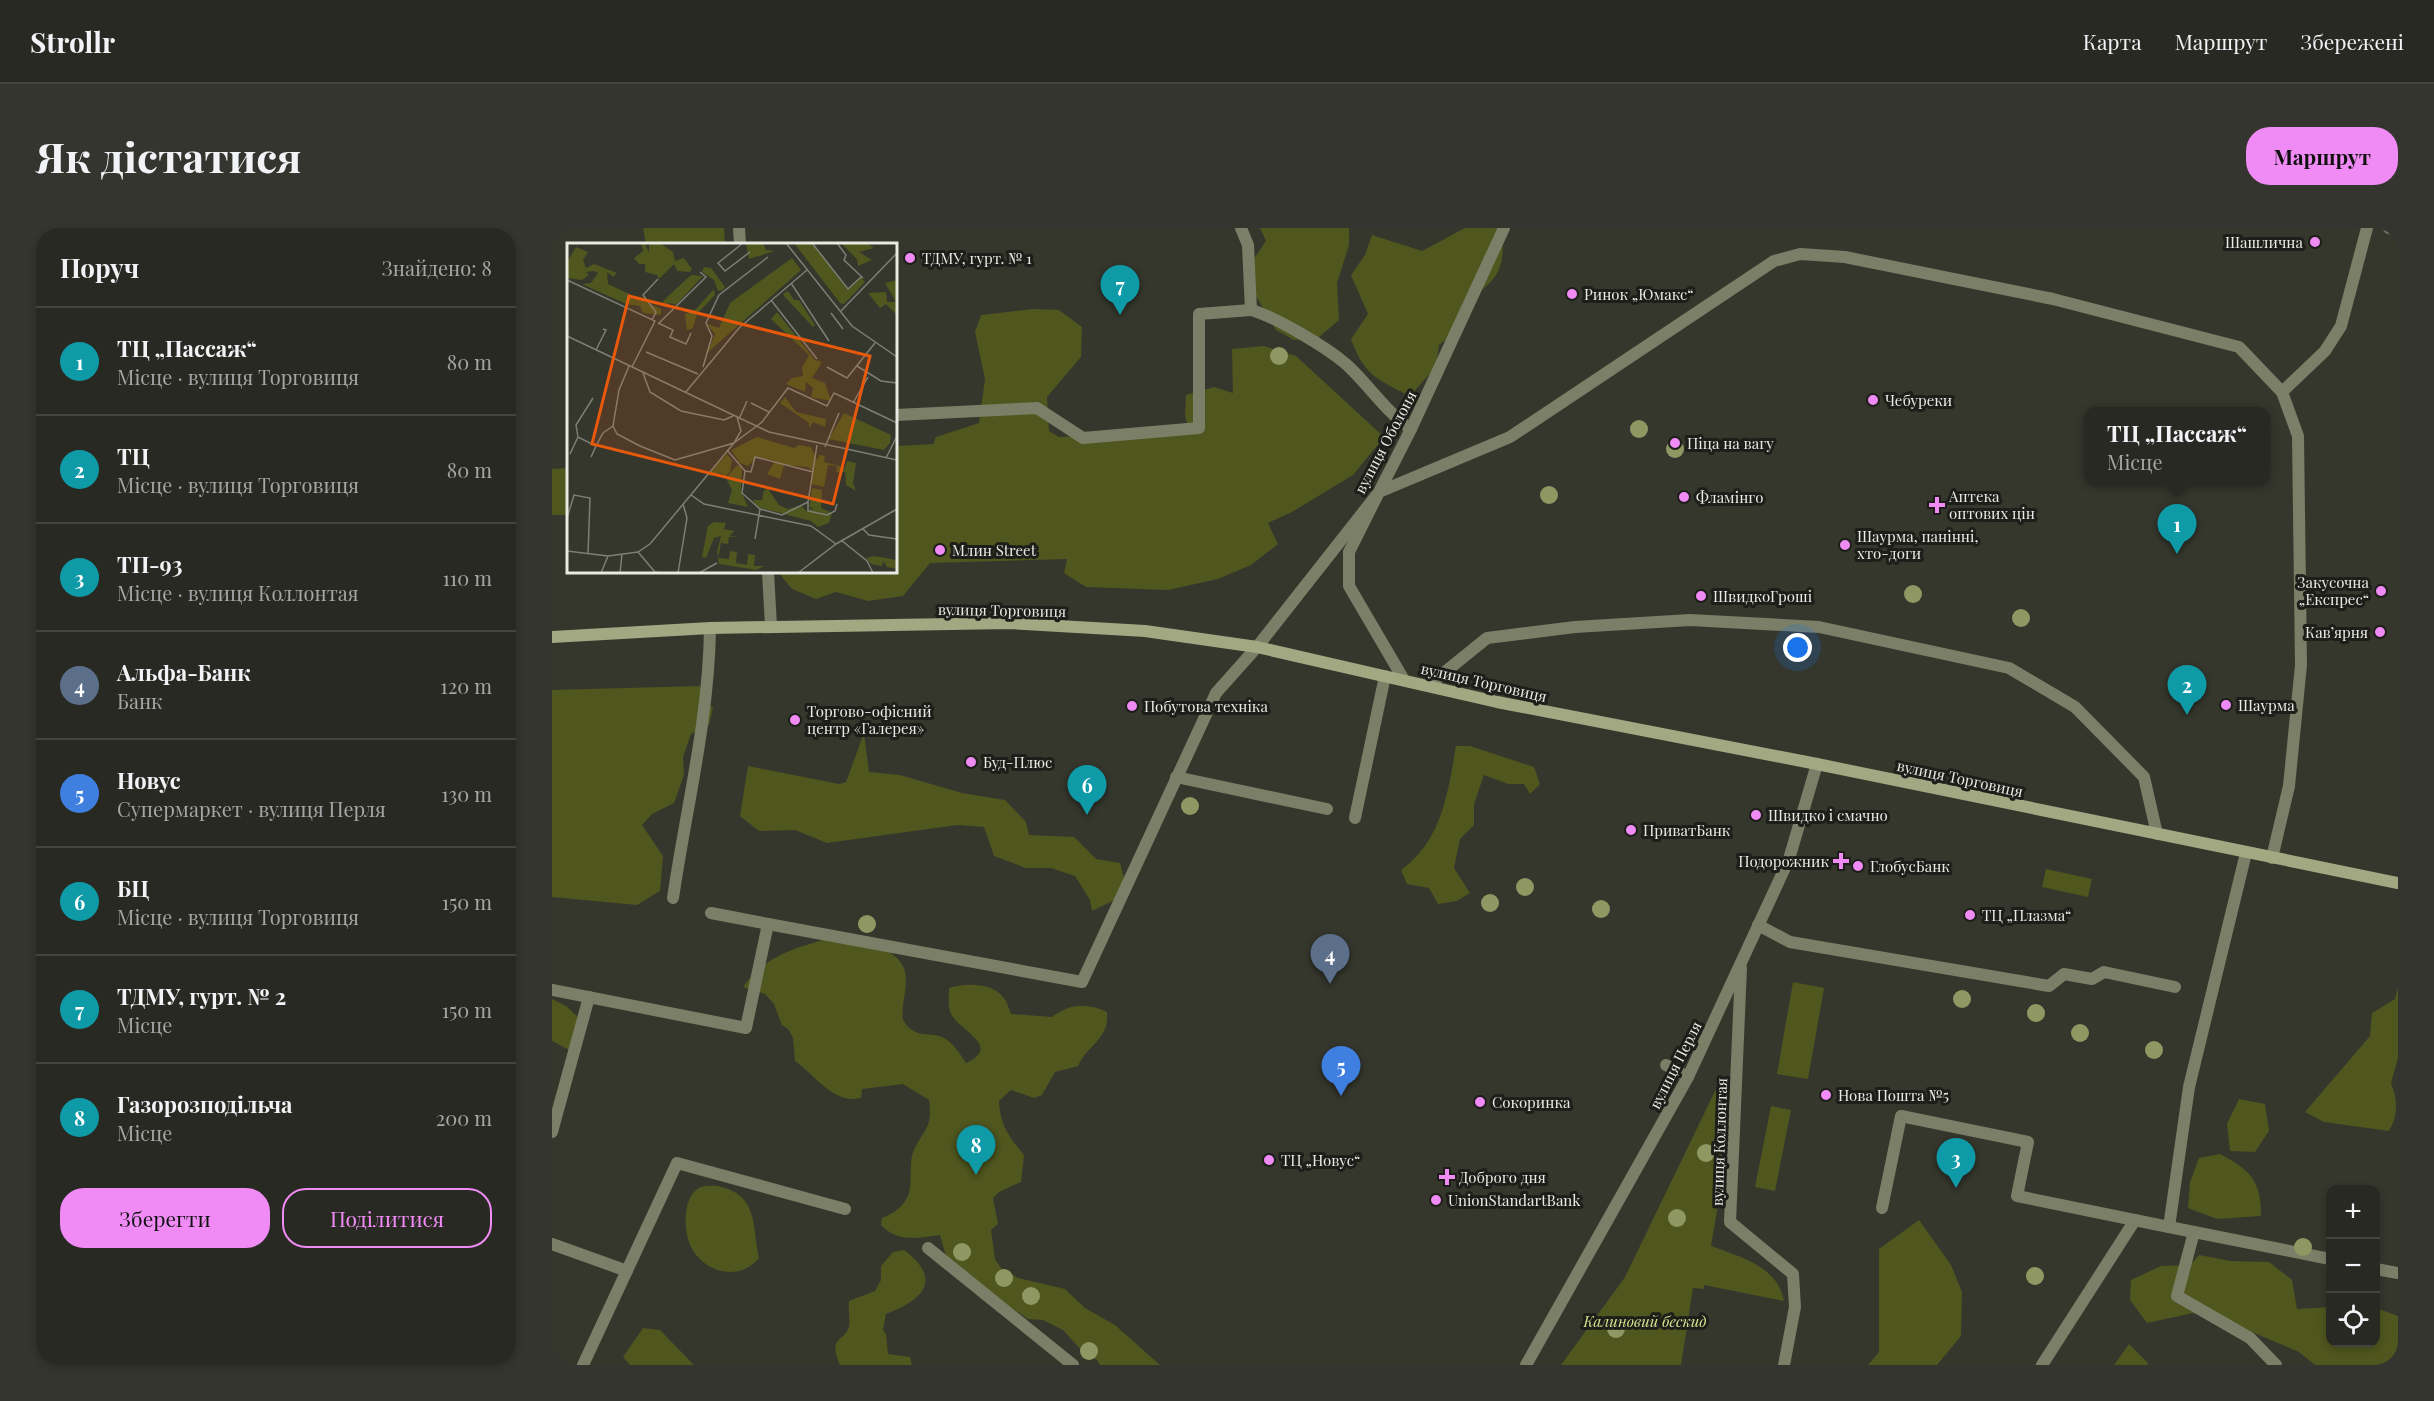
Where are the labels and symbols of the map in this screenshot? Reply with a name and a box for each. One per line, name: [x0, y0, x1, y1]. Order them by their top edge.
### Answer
place label: Шашлична: [2225, 232, 2304, 252]
marker: Шашлична: [2308, 235, 2322, 249]
inset map: [567, 243, 897, 573]
place label: ТДМУ, гурт. № 1: [922, 248, 1032, 268]
marker: ТДМУ, гурт. № 1: [903, 251, 917, 265]
pin: 7: [1100, 266, 1140, 315]
place label: Ринок „Юмакс“: [1584, 284, 1694, 304]
marker: Ринок „Юмакс“: [1565, 287, 1579, 301]
street label: вулиця Оболоня: [1350, 387, 1420, 497]
place label: Чебуреки: [1885, 390, 1952, 410]
marker: Чебуреки: [1866, 393, 1880, 407]
place label: Піца на вагу: [1687, 433, 1774, 453]
marker: Піца на вагу: [1668, 436, 1682, 450]
place label: Аптека оптових цін: [1948, 486, 2035, 523]
place label: Фламінго: [1696, 487, 1764, 507]
marker: Фламінго: [1677, 490, 1691, 504]
marker: Аптека оптових цін: [1930, 498, 1944, 512]
pin: 1: [2158, 504, 2196, 554]
place label: Шаурма, панінні, хто-доги: [1857, 526, 1978, 563]
marker: Шаурма, панінні, хто-доги: [1838, 538, 1852, 552]
place label: Млин Street: [952, 540, 1037, 560]
marker: Млин Street: [933, 543, 947, 557]
place label: Закусочна „Експрес“: [2297, 572, 2370, 609]
marker: Закусочна „Експрес“: [2374, 584, 2388, 598]
place label: ШвидкоГроші: [1713, 586, 1813, 606]
marker: ШвидкоГроші: [1694, 589, 1708, 603]
street label: вулиця Торговиця: [938, 599, 1066, 621]
place label: Кав’ярня: [2305, 622, 2368, 642]
marker: Кав’ярня: [2373, 625, 2387, 639]
your location: [1783, 633, 1812, 662]
street label: вулиця Торговиця: [1419, 658, 1549, 706]
pin: 2: [2168, 666, 2206, 715]
place label: Шаурма: [2238, 695, 2295, 715]
place label: Побутова техніка: [1144, 696, 1268, 716]
marker: Шаурма: [2219, 698, 2233, 712]
marker: Побутова техніка: [1125, 699, 1139, 713]
place label: Торгово-офісний центр «Галерея»: [807, 701, 932, 738]
marker: Торгово-офісний центр «Галерея»: [788, 713, 802, 727]
place label: Буд-Плюс: [983, 752, 1052, 772]
marker: Буд-Плюс: [964, 755, 978, 769]
street label: вулиця Торговиця: [1895, 755, 2025, 801]
pin: 6: [1068, 766, 1106, 815]
place label: Швидко і смачно: [1768, 805, 1888, 825]
marker: Швидко і смачно: [1749, 808, 1763, 822]
place label: ПриватБанк: [1643, 820, 1731, 840]
marker: ПриватБанк: [1624, 823, 1638, 837]
place label: Подорожник: [1738, 851, 1829, 871]
marker: Подорожник: [1834, 854, 1848, 868]
place label: ГлобусБанк: [1870, 856, 1950, 876]
marker: ГлобусБанк: [1851, 859, 1865, 873]
place label: ТЦ „Плазма“: [1982, 905, 2071, 925]
marker: ТЦ „Плазма“: [1963, 908, 1977, 922]
pin: 4: [1310, 934, 1350, 984]
street label: вулиця Перля: [1644, 1018, 1706, 1112]
pin: 5: [1322, 1046, 1360, 1096]
street label: вулиця Коллонтая: [1707, 1078, 1731, 1206]
place label: Нова Пошта №5: [1838, 1085, 1949, 1105]
marker: Нова Пошта №5: [1819, 1088, 1833, 1102]
place label: Сокоринка: [1492, 1092, 1571, 1112]
marker: Сокоринка: [1473, 1095, 1487, 1109]
pin: 8: [956, 1126, 996, 1175]
pin: 3: [1936, 1138, 1976, 1188]
place label: ТЦ „Новус“: [1281, 1150, 1360, 1170]
marker: ТЦ „Новус“: [1262, 1153, 1276, 1167]
place label: Доброго дня: [1459, 1167, 1546, 1187]
marker: Доброго дня: [1440, 1170, 1454, 1184]
place label: UnionStandartBank: [1448, 1190, 1581, 1210]
marker: UnionStandartBank: [1429, 1193, 1443, 1207]
park label: Калиновий бескид: [1582, 1311, 1707, 1331]

